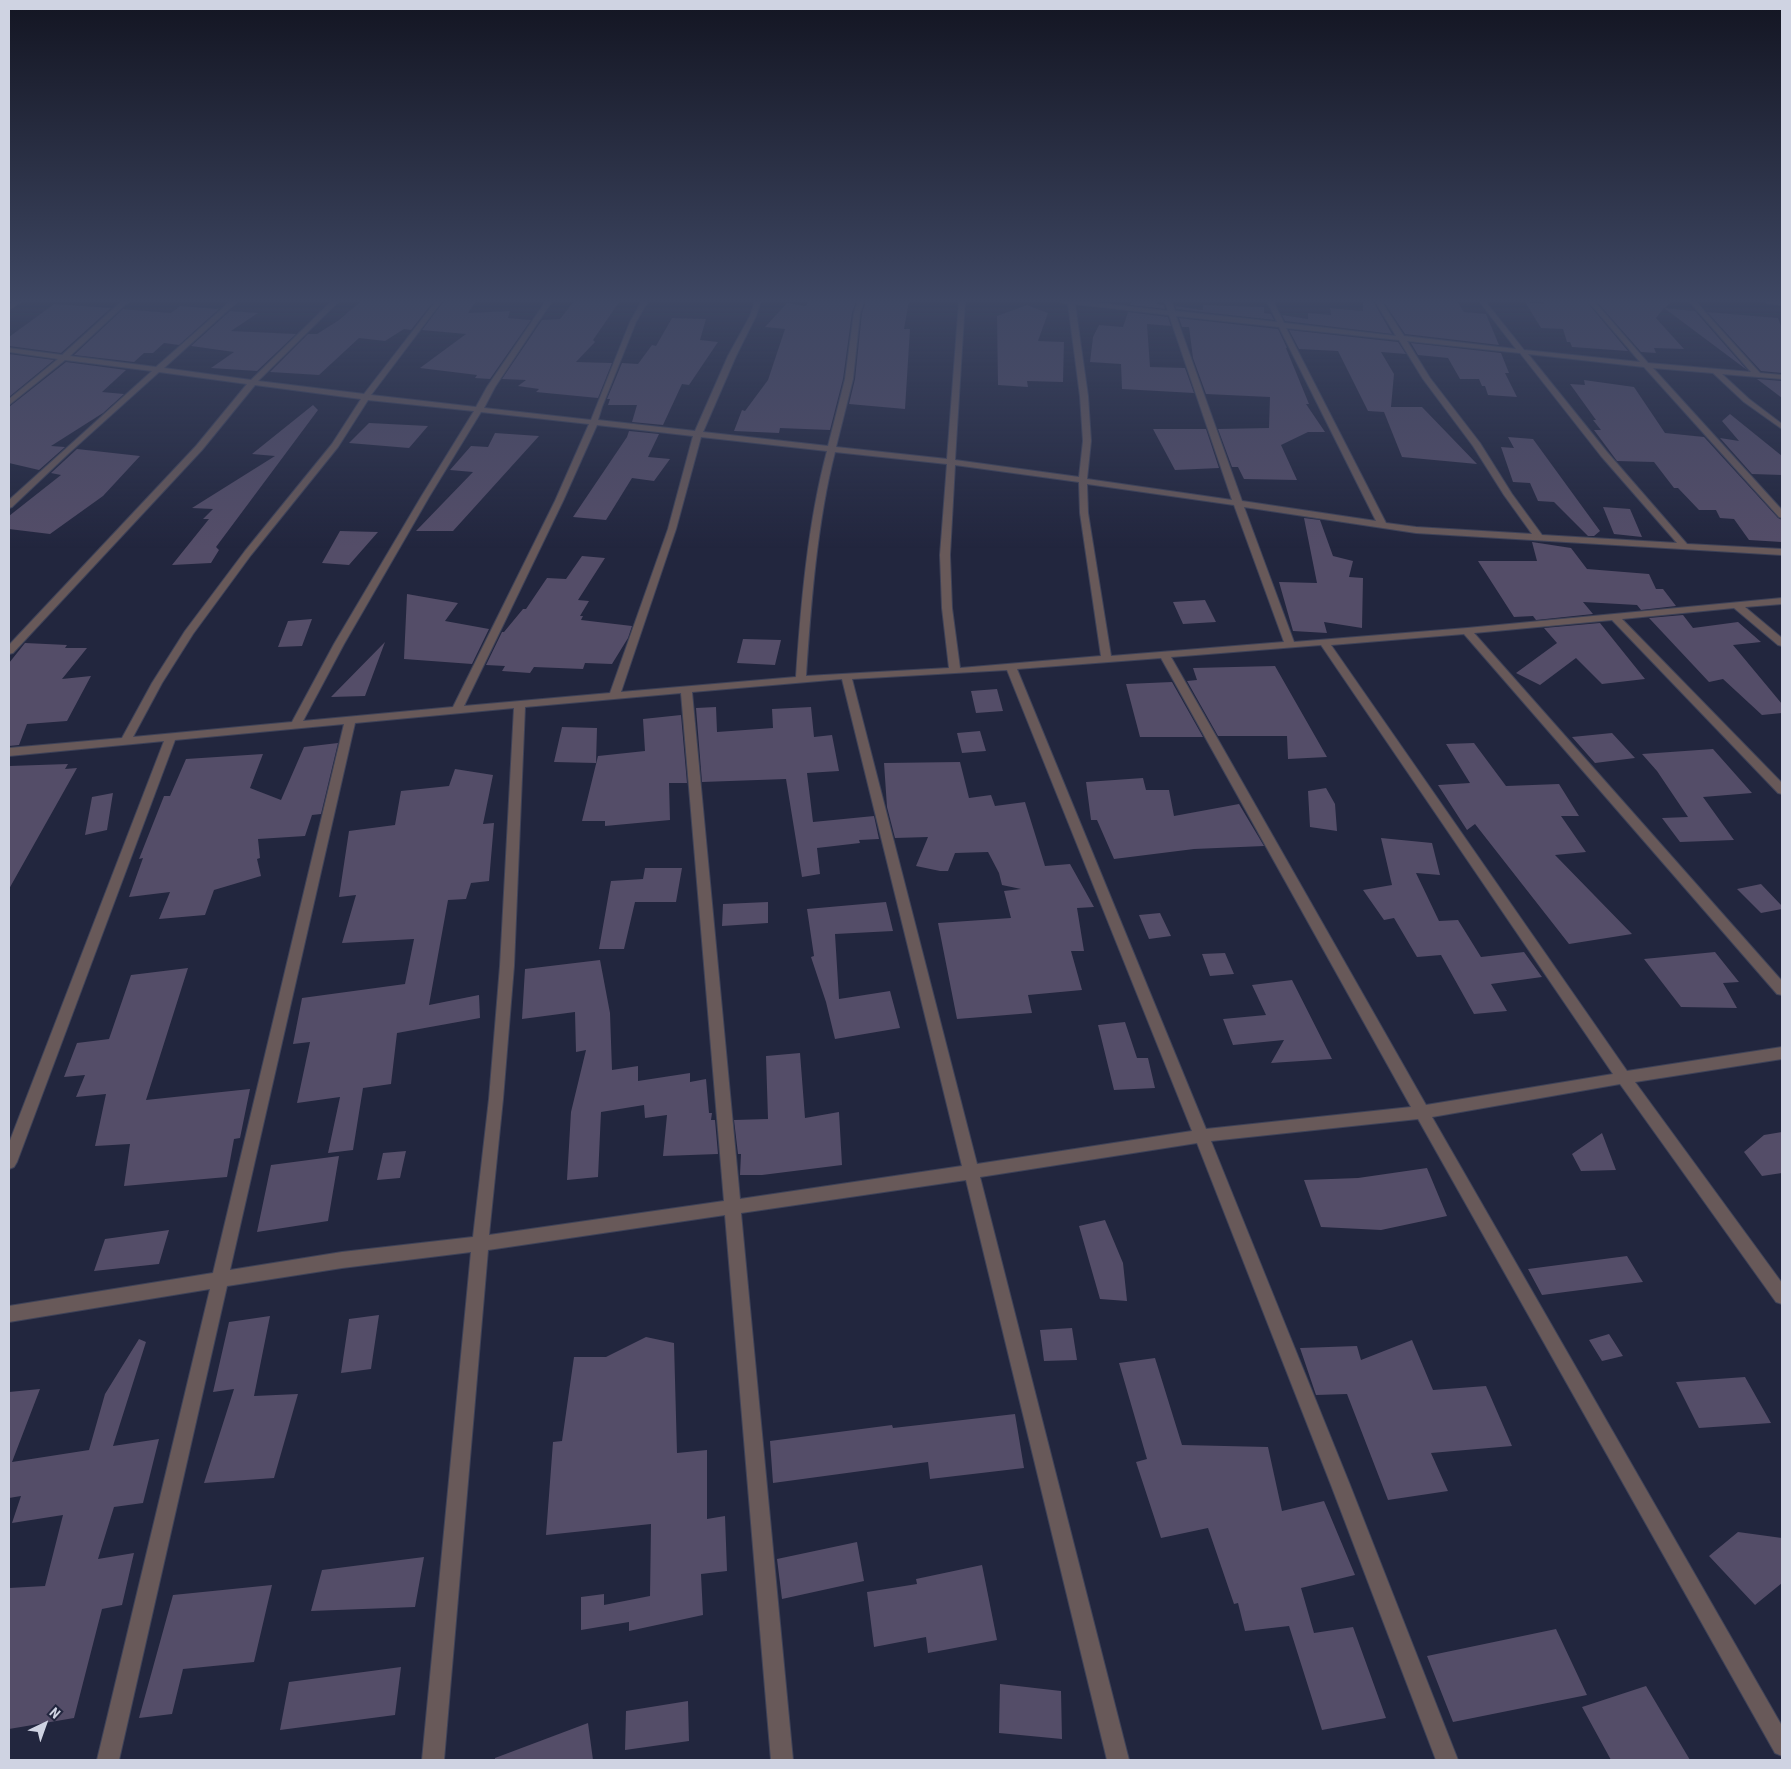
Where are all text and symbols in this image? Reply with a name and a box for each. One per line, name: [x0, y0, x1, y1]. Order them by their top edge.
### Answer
north arrow: [20, 1699, 70, 1749]
text: N: [46, 1704, 64, 1722]

